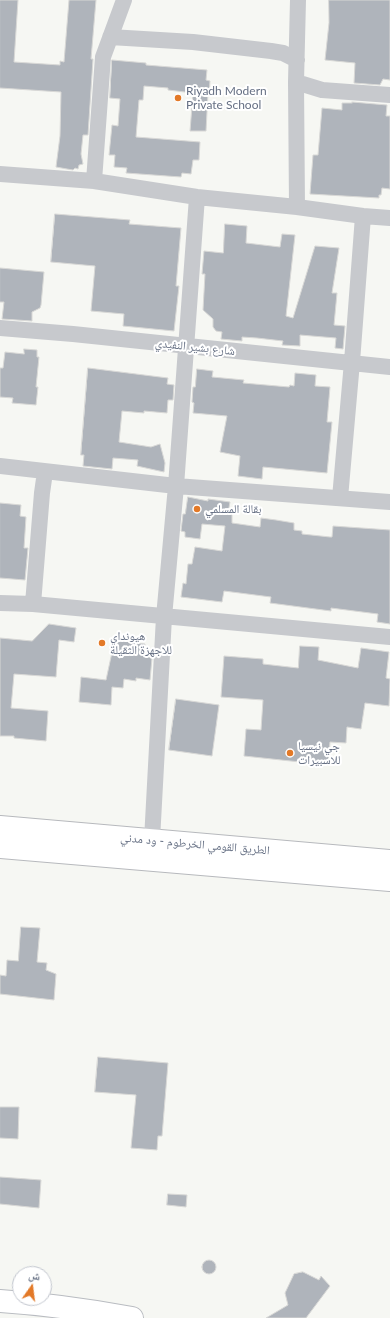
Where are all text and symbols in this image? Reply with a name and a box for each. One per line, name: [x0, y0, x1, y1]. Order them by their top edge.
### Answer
place label: Riyadh Modern Private School: [186, 84, 267, 112]
marker: Riyadh Modern Private School: [173, 93, 183, 103]
street label: شارع بشير النفيدي: [154, 336, 236, 358]
place label: بقالة المسلمي: [205, 502, 261, 516]
marker: بقالة المسلمي: [192, 504, 202, 514]
place label: هيونداي للاجهزة الثقيلة: [110, 629, 172, 657]
marker: هيونداي للاجهزة الثقيلة: [97, 638, 107, 648]
place label: جي نيسيا للاسبيرات: [298, 739, 341, 767]
marker: جي نيسيا للاسبيرات: [285, 748, 295, 758]
street label: الطريق القومي الخرطوم - ود مدني: [120, 830, 270, 858]
north arrow: [12, 1266, 52, 1306]
text: ش: [28, 1267, 42, 1283]

